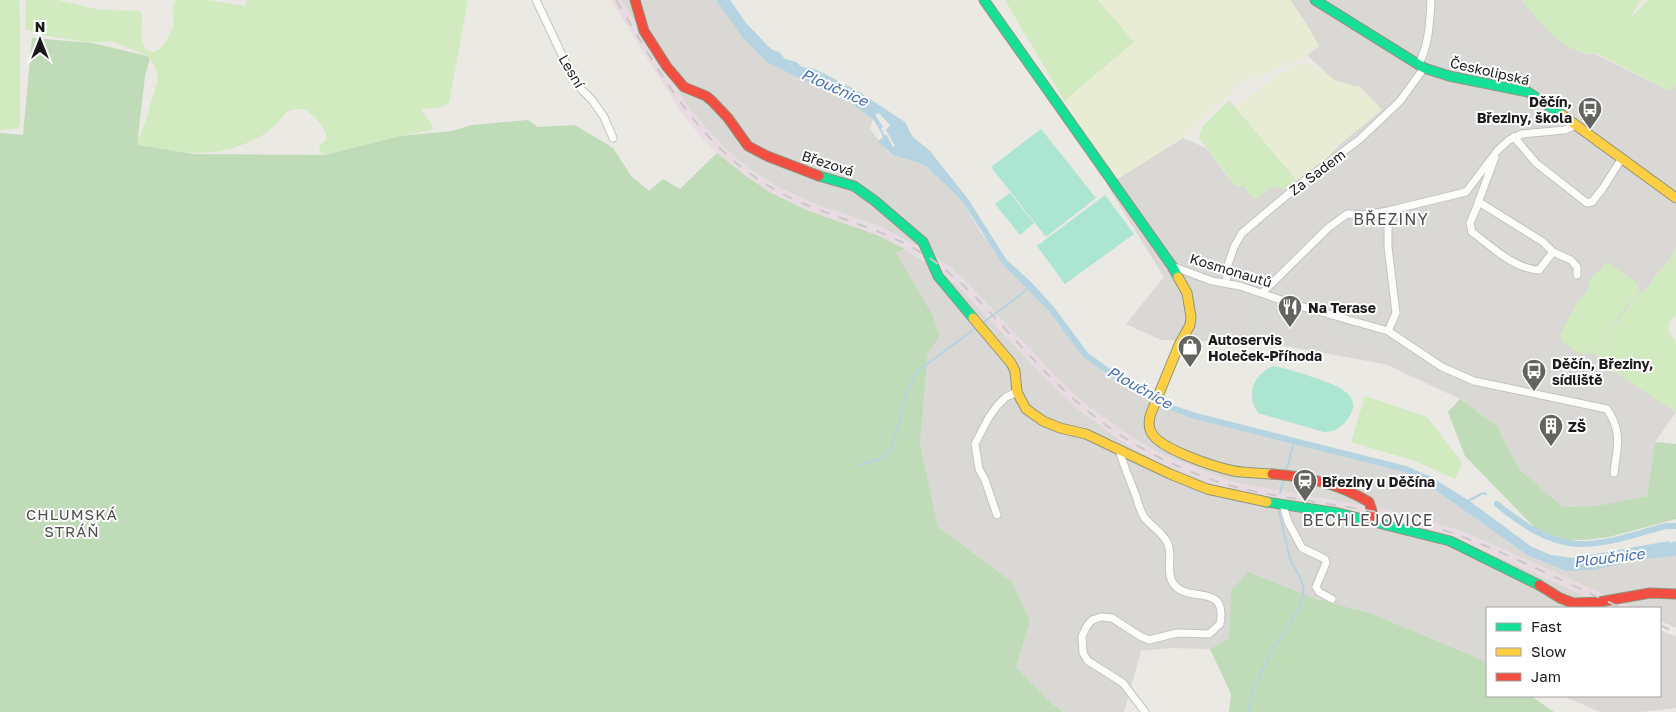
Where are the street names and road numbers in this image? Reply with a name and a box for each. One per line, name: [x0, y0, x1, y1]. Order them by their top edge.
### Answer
street label: Lesní: [556, 51, 589, 92]
street label: Českolipská: [1449, 54, 1531, 88]
street label: Za Sadem: [1286, 145, 1348, 199]
street label: Březová: [800, 147, 856, 179]
street label: Kosmonautů: [1188, 249, 1274, 291]

